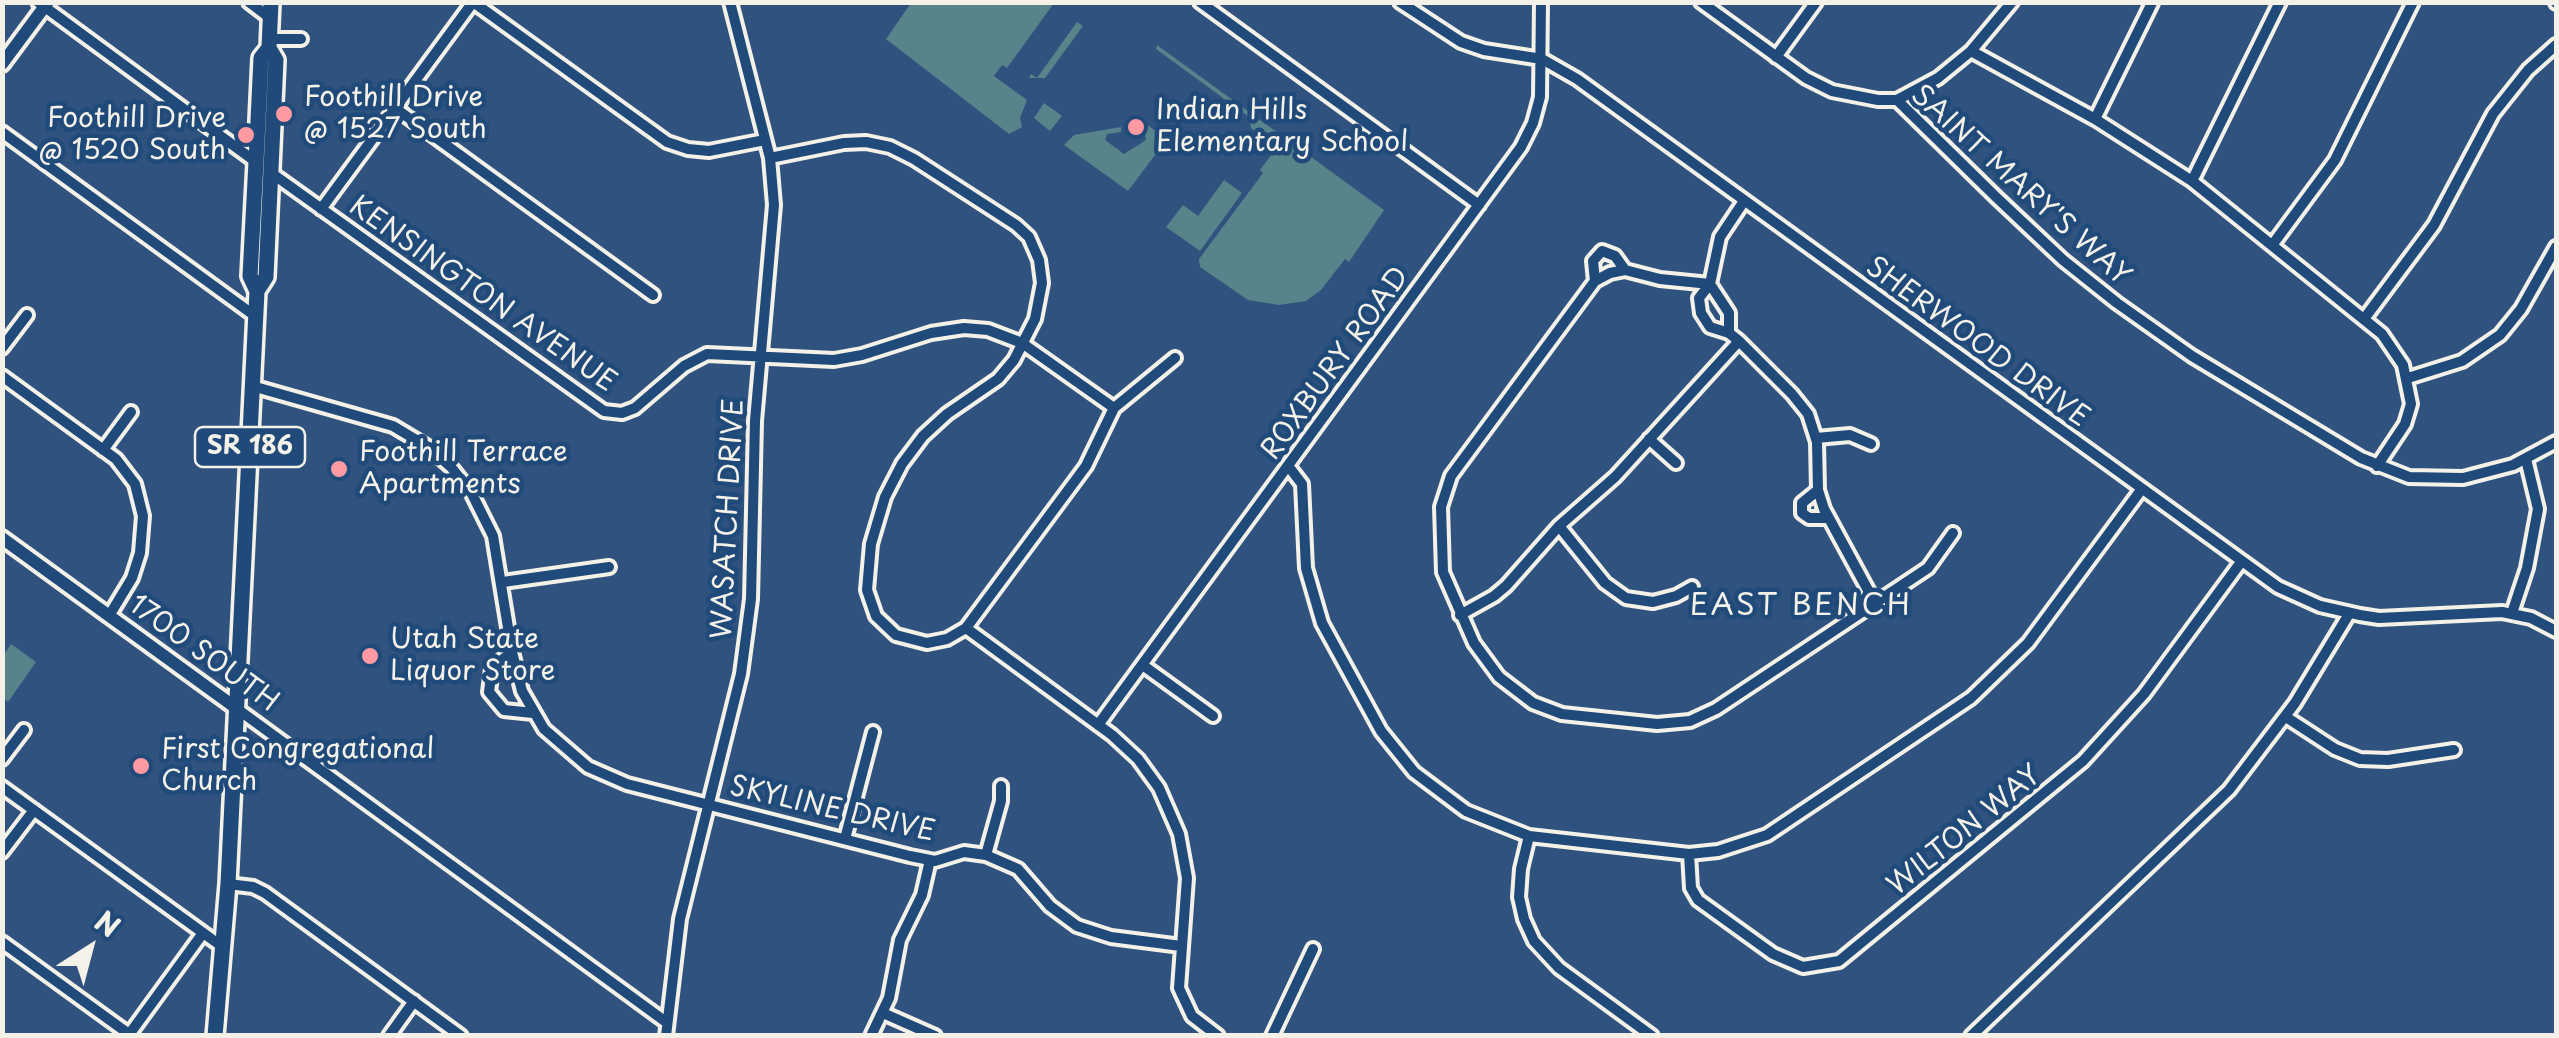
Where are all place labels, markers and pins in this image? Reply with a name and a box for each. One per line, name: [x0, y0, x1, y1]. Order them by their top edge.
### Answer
place label: Foothill Drive @ 1527 South: [304, 81, 487, 147]
place label: Indian Hills Elementary School: [1156, 94, 1408, 160]
place label: Foothill Drive @ 1520 South: [39, 102, 226, 168]
marker: Foothill Drive @ 1527 South: [273, 103, 295, 125]
marker: Indian Hills Elementary School: [1125, 116, 1147, 138]
marker: Foothill Drive @ 1520 South: [235, 124, 257, 146]
place label: Foothill Terrace Apartments: [359, 436, 568, 502]
marker: Foothill Terrace Apartments: [328, 458, 350, 480]
place label: Utah State Liquor Store: [390, 623, 555, 689]
marker: Utah State Liquor Store: [359, 645, 381, 667]
place label: First Congregational Church: [161, 733, 434, 799]
marker: First Congregational Church: [130, 755, 152, 777]

